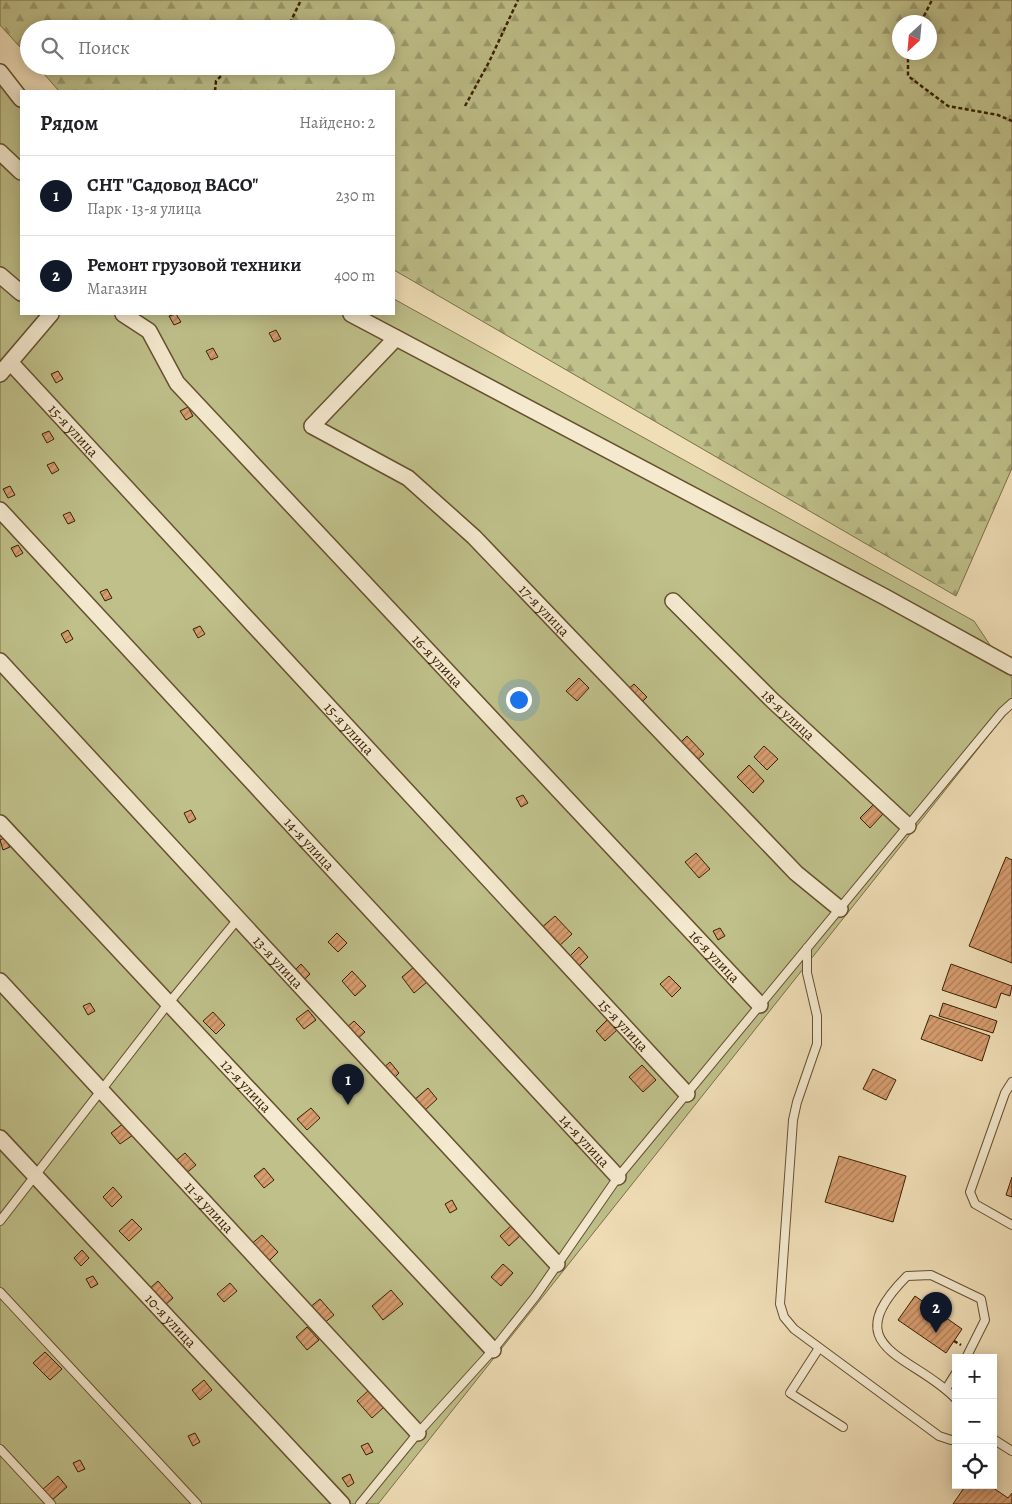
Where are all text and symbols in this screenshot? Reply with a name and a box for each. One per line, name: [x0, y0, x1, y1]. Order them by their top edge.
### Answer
north arrow: [892, 15, 937, 60]
search box: [20, 20, 395, 75]
icon: search: [38, 34, 66, 62]
text: Поиск: [78, 35, 130, 61]
text: Рядом: [40, 109, 98, 137]
text: Найдено: 2: [299, 112, 375, 134]
text: СНТ "Садовод ВАСО": [87, 172, 258, 198]
text: 1: [53, 185, 59, 207]
text: 230 m: [336, 185, 375, 207]
text: Парк · 13-я улица: [87, 198, 201, 220]
text: Ремонт грузовой техники: [87, 252, 302, 278]
text: 2: [52, 265, 60, 287]
text: 400 m: [334, 265, 375, 287]
text: Магазин: [87, 278, 147, 300]
street label: 15-я улица: [44, 400, 103, 461]
street label: 17-я улица: [514, 580, 574, 641]
street label: 16-я улица: [408, 630, 467, 692]
street label: 18-я улица: [757, 685, 819, 745]
your location: [506, 687, 532, 713]
street label: 15-я улица: [320, 698, 379, 760]
street label: 14-я улица: [280, 813, 339, 875]
street label: 16-я улица: [685, 925, 744, 987]
street label: 13-я улица: [249, 931, 308, 993]
street label: 15-я улица: [594, 994, 653, 1056]
street label: 12-я улица: [216, 1055, 276, 1117]
pin: 1: [332, 1064, 364, 1105]
street label: 14-я улица: [555, 1110, 614, 1172]
street label: 11-я улица: [180, 1177, 238, 1238]
street label: 10-я улица: [140, 1289, 201, 1352]
pin: 2: [920, 1292, 952, 1333]
map controls: [952, 1354, 997, 1489]
button: +: [952, 1354, 997, 1399]
button: −: [952, 1399, 997, 1444]
button: locate: [952, 1444, 997, 1489]

